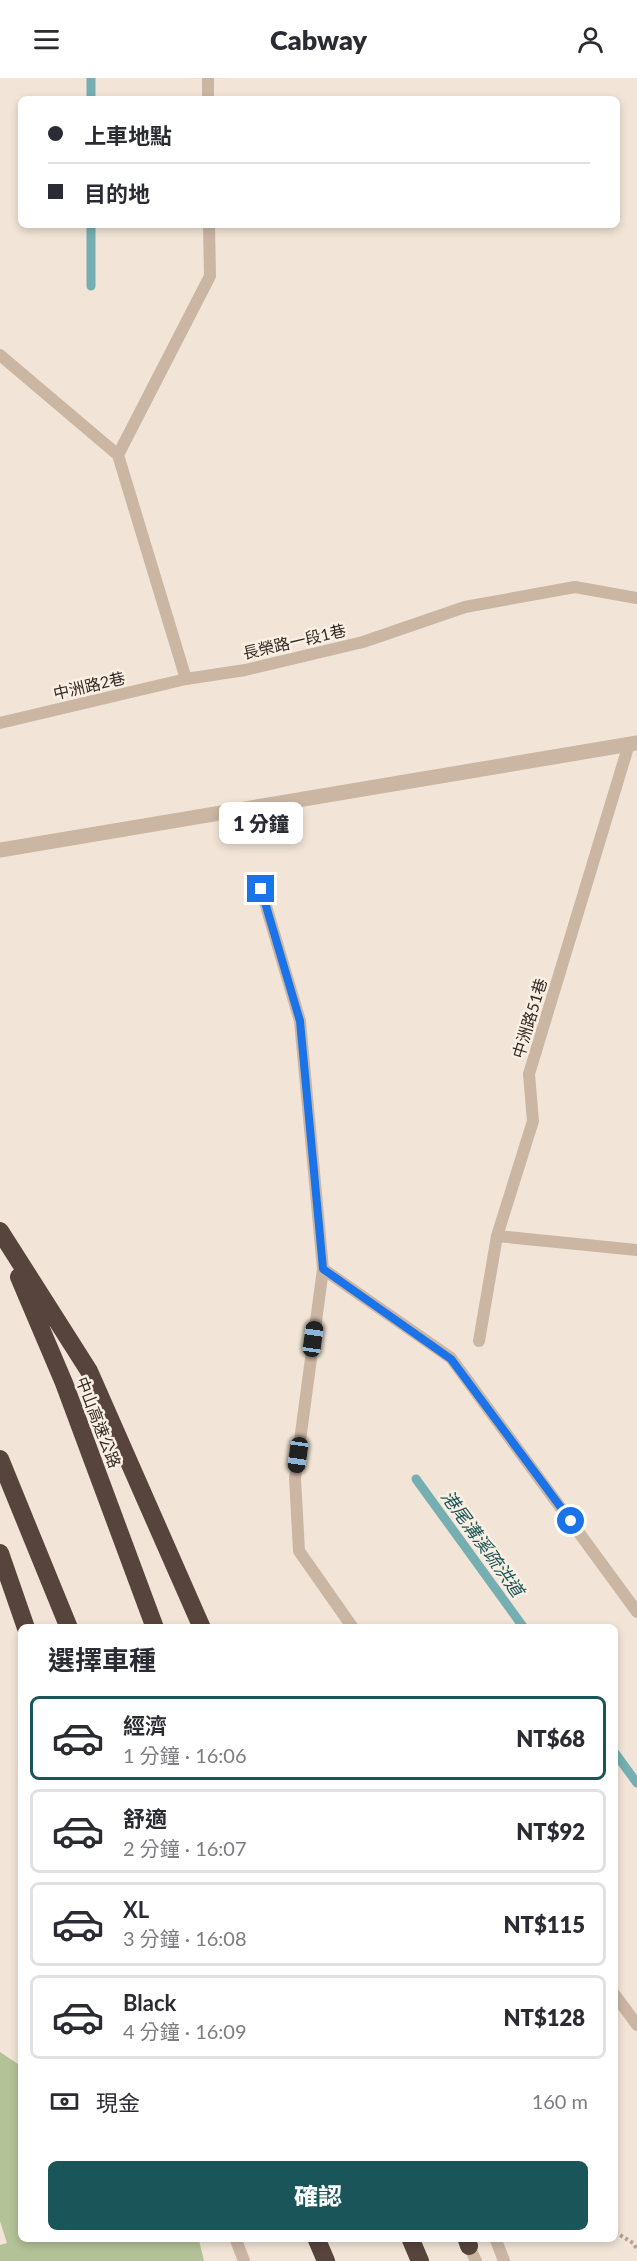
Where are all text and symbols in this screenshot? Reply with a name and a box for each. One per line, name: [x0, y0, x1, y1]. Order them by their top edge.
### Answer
icon: menu: [30, 23, 63, 56]
text: Cabway: [270, 23, 367, 56]
icon: person: [574, 23, 607, 56]
text: 上車地點: [84, 122, 172, 149]
text: 目的地: [84, 180, 150, 207]
street label: 長榮路一段1巷: [241, 620, 347, 662]
street label: 中洲路2巷: [51, 668, 127, 702]
callout: 1 分鐘: [219, 802, 303, 844]
text: 1 分鐘: [233, 811, 289, 835]
route end: [247, 875, 274, 902]
street label: 中洲路51巷: [508, 976, 550, 1060]
car: [302, 1320, 324, 1358]
street label: 中山高速公路: [73, 1374, 125, 1470]
car: [287, 1436, 309, 1474]
water label: 港尾溝溪疏洪道: [437, 1486, 531, 1603]
route start: [557, 1507, 584, 1534]
text: 選擇車種: [48, 1643, 156, 1676]
icon: car: [51, 1711, 105, 1765]
text: 經濟: [123, 1712, 167, 1739]
text: NT$68: [516, 1725, 585, 1752]
text: 1 分鐘 · 16:06: [123, 1743, 247, 1767]
icon: car: [51, 1804, 105, 1858]
text: 舒適: [123, 1805, 167, 1832]
text: NT$92: [516, 1818, 585, 1845]
text: 2 分鐘 · 16:07: [123, 1836, 247, 1860]
text: XL: [123, 1896, 149, 1923]
icon: car: [51, 1897, 105, 1951]
text: NT$115: [503, 1911, 585, 1938]
text: 3 分鐘 · 16:08: [123, 1926, 247, 1950]
text: Black: [123, 1989, 176, 2016]
icon: car: [51, 1990, 105, 2044]
text: NT$128: [503, 2004, 585, 2031]
text: 4 分鐘 · 16:09: [123, 2019, 247, 2043]
icon: cash: [48, 2085, 81, 2118]
text: 現金: [96, 2089, 140, 2116]
text: 160 m: [532, 2089, 588, 2113]
button: 確認: [48, 2161, 588, 2230]

